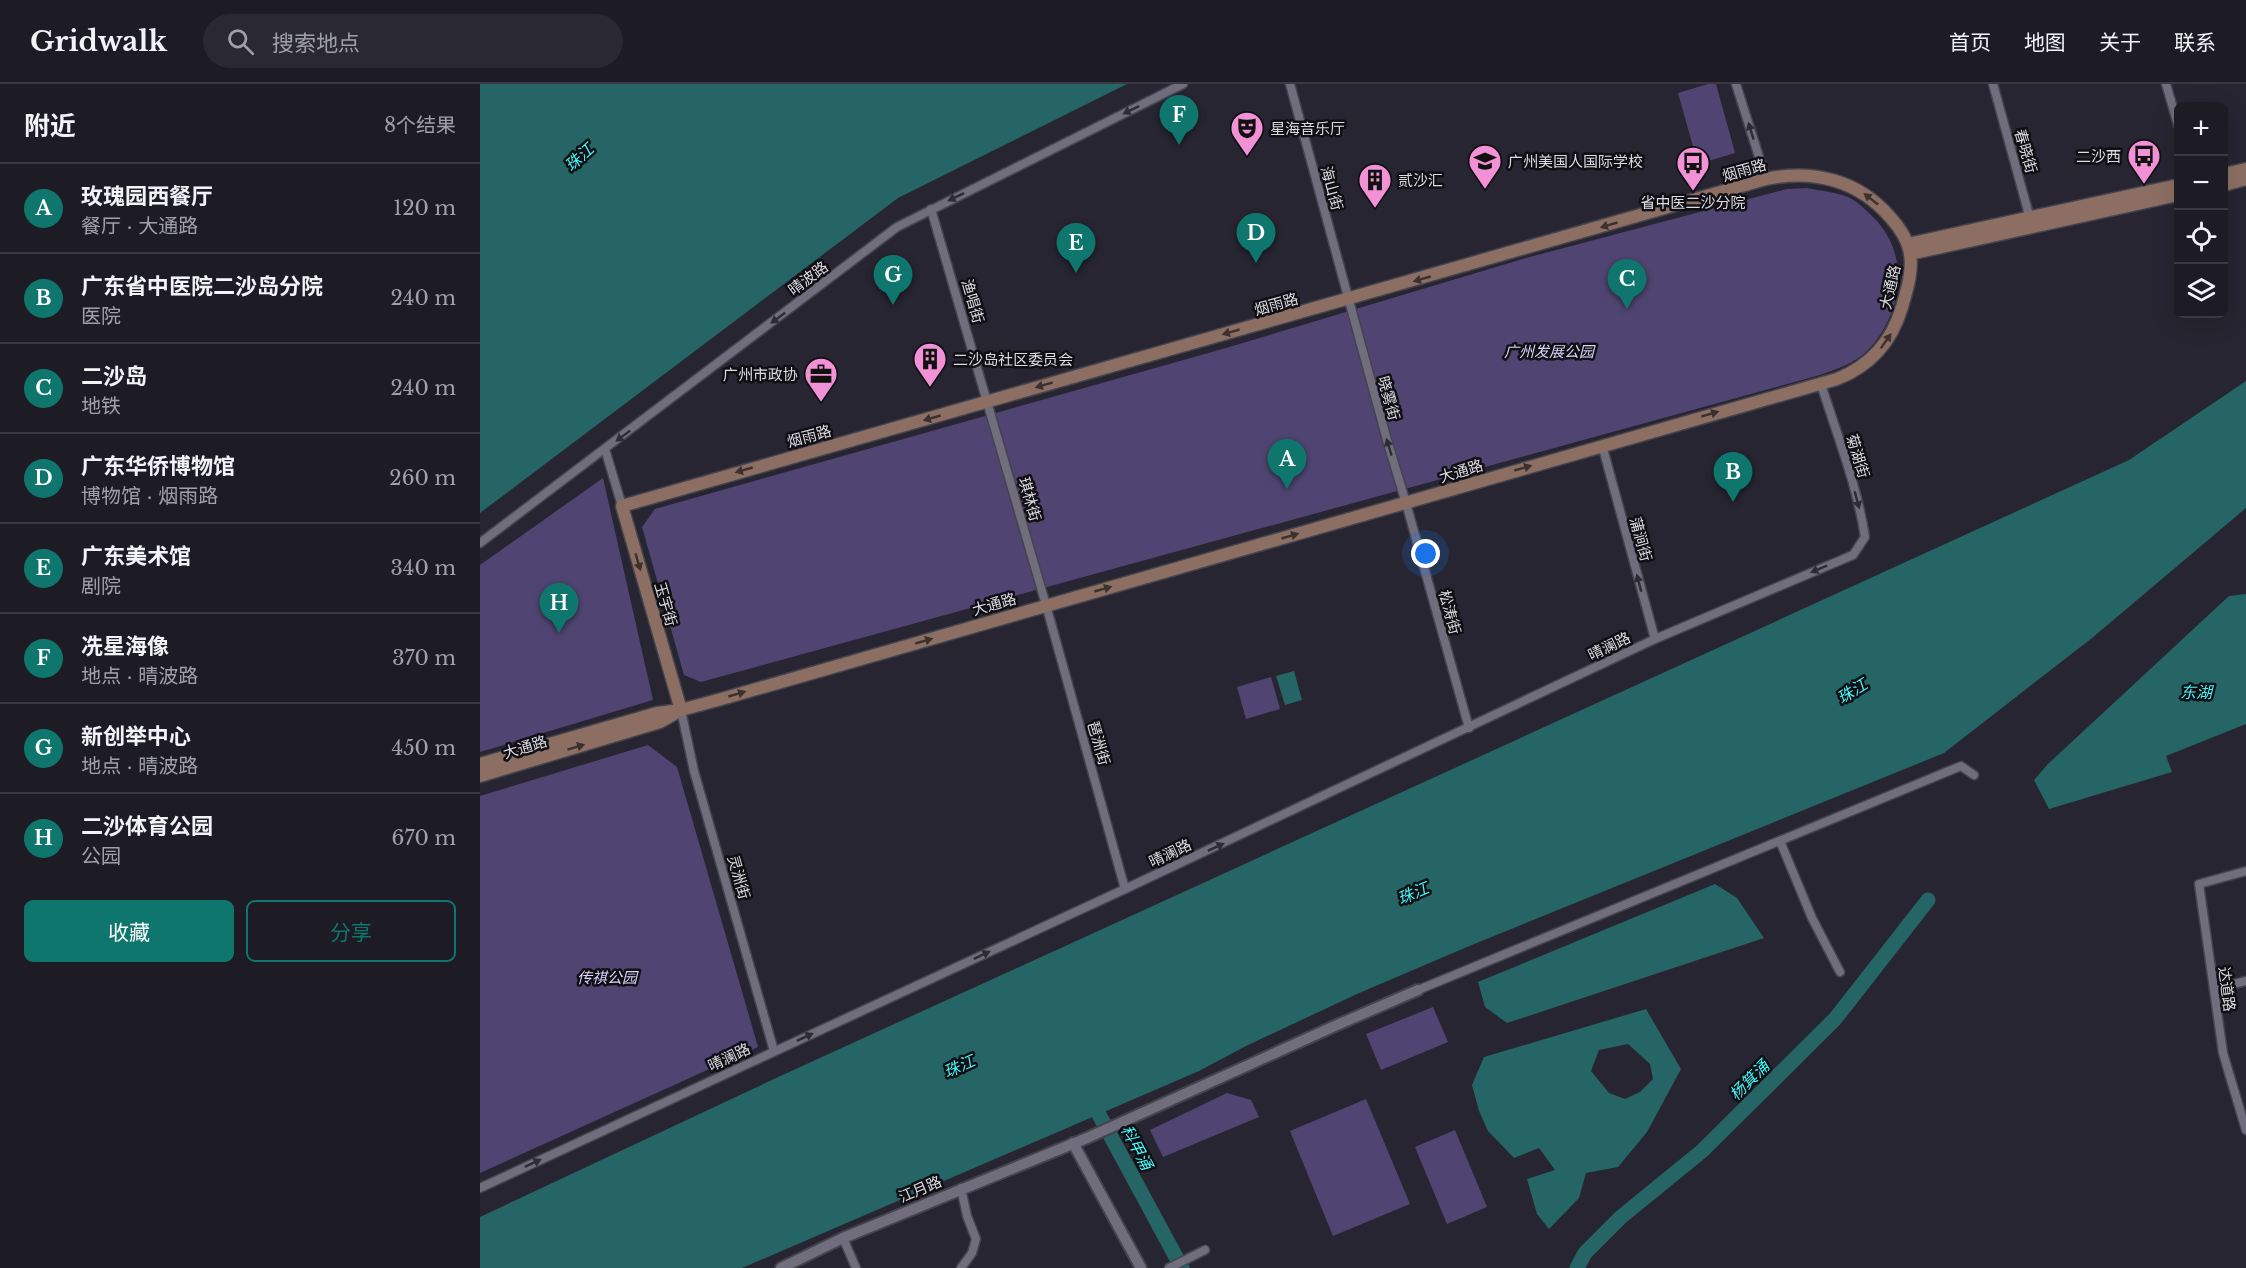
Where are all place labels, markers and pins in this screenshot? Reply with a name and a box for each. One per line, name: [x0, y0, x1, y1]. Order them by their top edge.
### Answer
pin: F: [1160, 95, 1198, 145]
theatre icon: 星海音乐厅: [1229, 110, 1265, 157]
place label: 星海音乐厅: [1270, 119, 1345, 138]
bus stop icon: 二沙西: [2126, 138, 2162, 185]
school or university icon: 广州美国人国际学校: [1467, 143, 1503, 190]
bus stop icon: 省中医二沙分院: [1675, 145, 1711, 192]
place label: 二沙西: [2076, 147, 2121, 166]
place label: 广州美国人国际学校: [1508, 152, 1643, 171]
building icon: 贰沙汇: [1357, 162, 1393, 209]
place label: 贰沙汇: [1398, 171, 1443, 190]
place label: 省中医二沙分院: [1640, 193, 1746, 212]
pin: D: [1236, 214, 1276, 263]
pin: E: [1056, 224, 1096, 273]
pin: G: [874, 256, 912, 305]
pin: C: [1608, 260, 1646, 309]
building icon: 二沙岛社区委员会: [912, 341, 948, 388]
place label: 二沙岛社区委员会: [953, 350, 1073, 369]
office icon: 广州市政协: [803, 356, 839, 403]
place label: 广州市政协: [723, 365, 798, 384]
pin: A: [1268, 440, 1306, 489]
pin: B: [1714, 452, 1752, 502]
pin: H: [540, 584, 578, 633]

